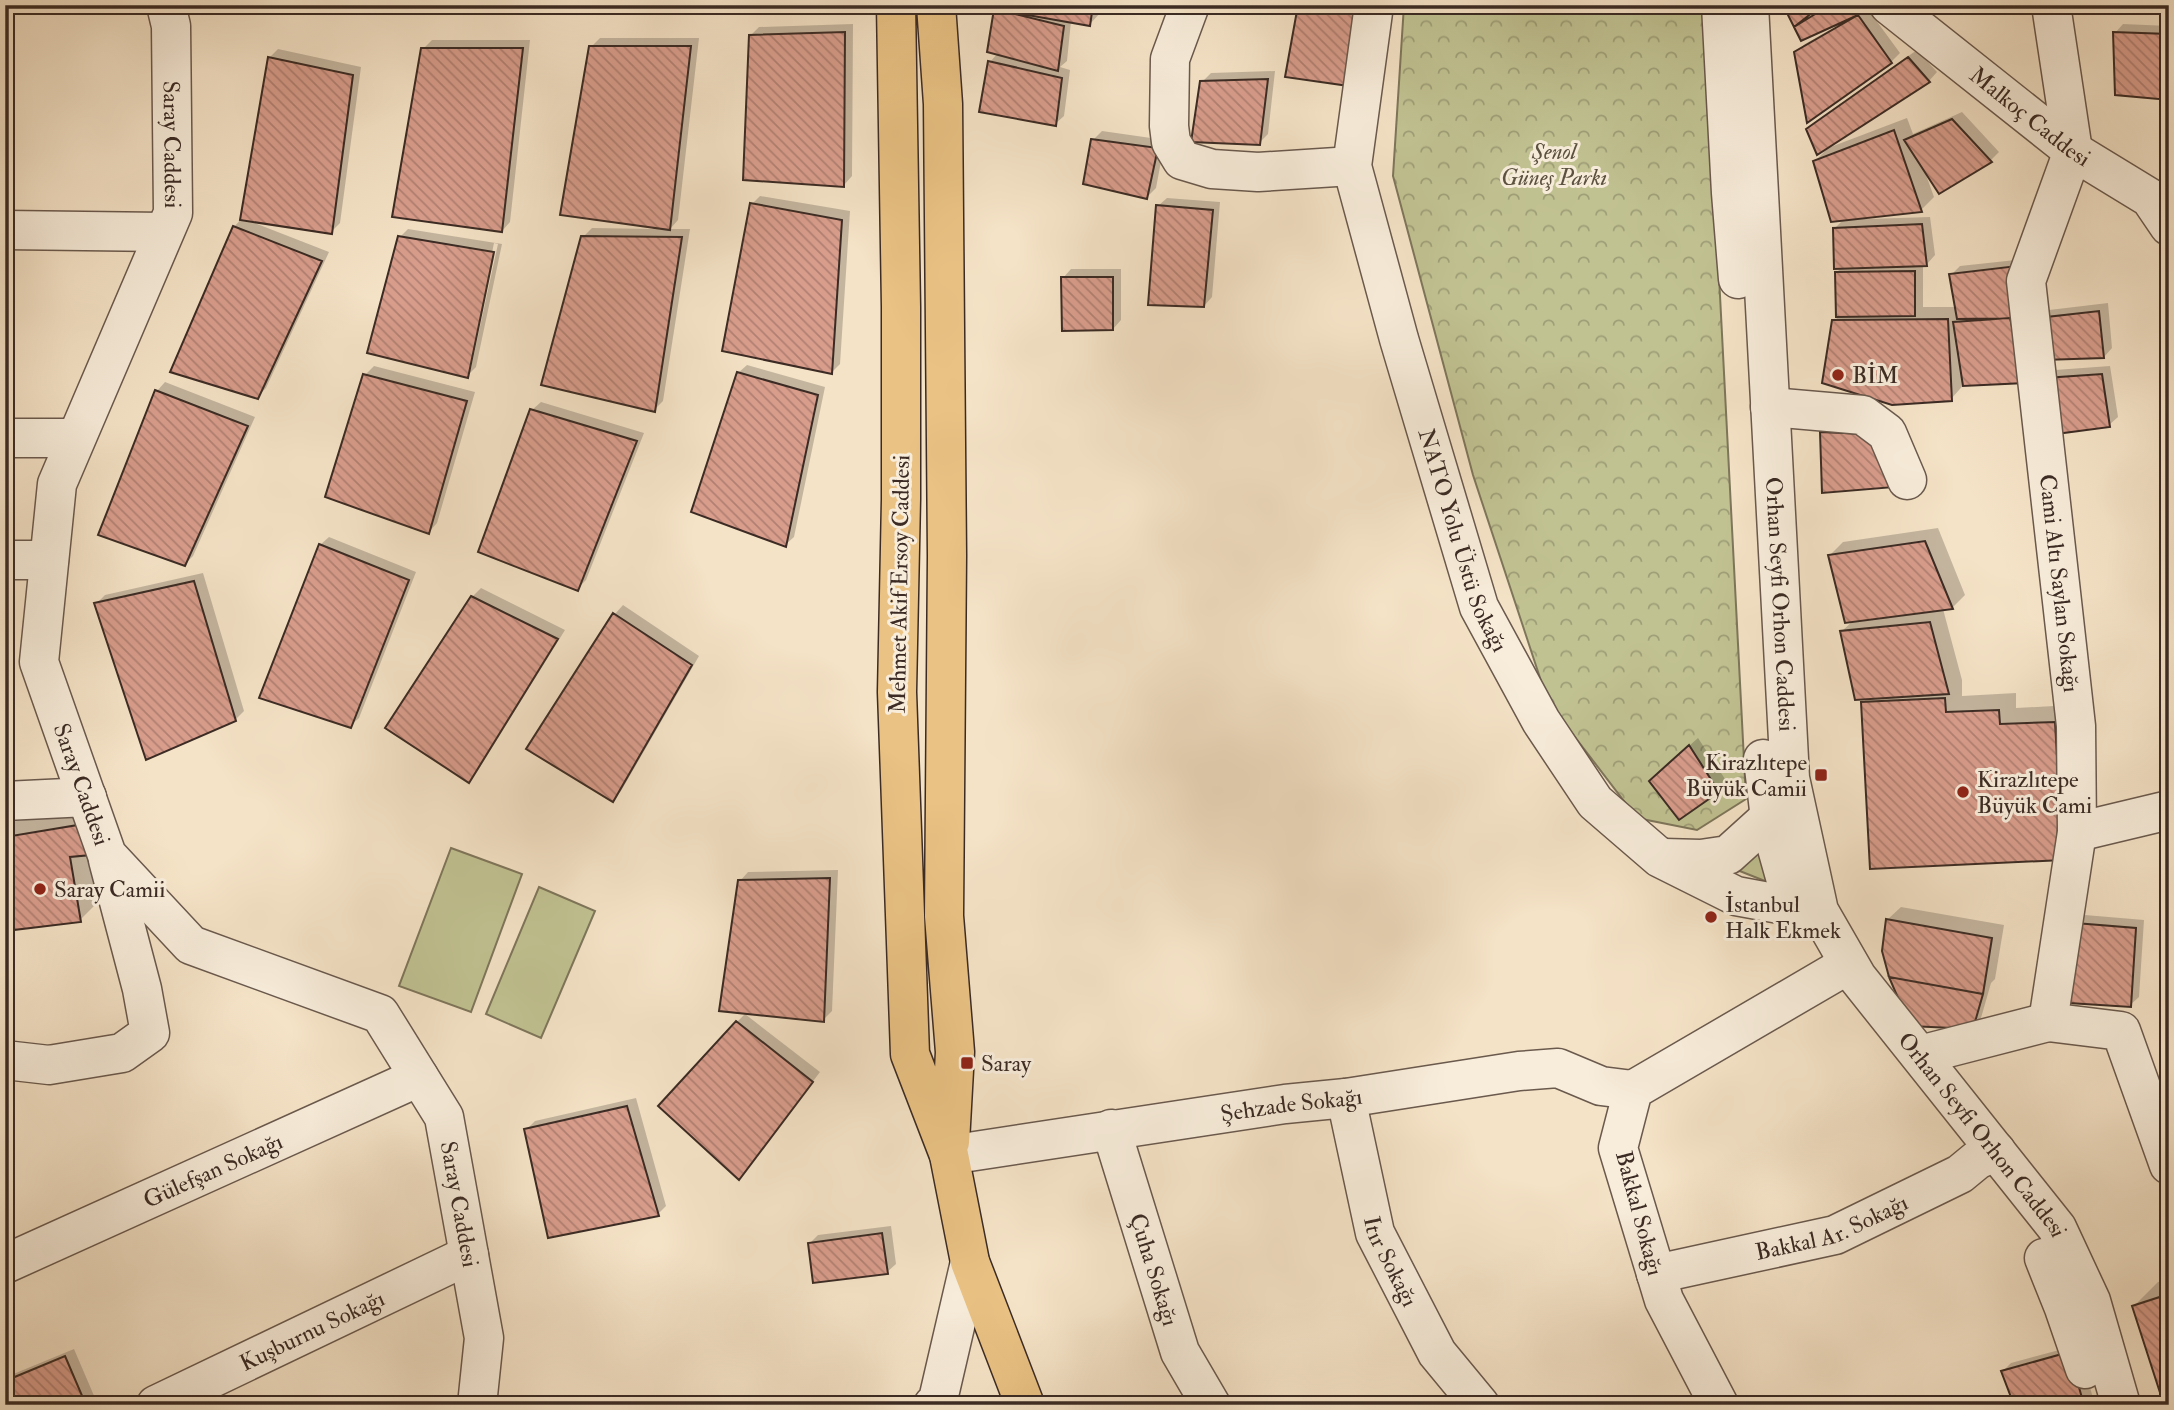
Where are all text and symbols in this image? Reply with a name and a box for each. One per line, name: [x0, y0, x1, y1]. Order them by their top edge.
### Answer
street label: Malkoç Caddesi: [1964, 61, 2096, 173]
street label: Saray Caddesi: [157, 80, 187, 208]
park label: Şenol Güneş Parkı: [1501, 137, 1607, 192]
place label: BİM: [1852, 361, 1899, 390]
marker: BİM: [1830, 367, 1846, 383]
street label: NATO Yolu Üstü Sokağı: [1412, 425, 1515, 657]
street label: Mehmet Akif Ersoy Caddesi: [883, 454, 916, 714]
street label: Cami Altı Saylan Sokağı: [2033, 473, 2086, 694]
street label: Orhan Seyfi Orhon Caddesi: [1759, 476, 1802, 732]
street label: Saray Caddesi: [47, 720, 117, 849]
place label: Kirazlıtepe Büyük Camii: [1686, 748, 1807, 803]
place label: Kirazlıtepe Büyük Cami: [1977, 765, 2092, 820]
marker: Kirazlıtepe Büyük Camii: [1813, 767, 1829, 783]
marker: Kirazlıtepe Büyük Cami: [1955, 784, 1971, 800]
place label: Saray Camii: [54, 875, 165, 904]
marker: Saray Camii: [32, 881, 48, 897]
place label: İstanbul Halk Ekmek: [1725, 890, 1841, 945]
marker: İstanbul Halk Ekmek: [1703, 909, 1719, 925]
street label: Orhan Seyfi Orhon Caddesi: [1891, 1026, 2073, 1242]
place label: Saray: [981, 1049, 1032, 1078]
marker: Saray: [959, 1055, 975, 1071]
street label: Şehzade Sokağı: [1219, 1082, 1364, 1129]
street label: Gülefşan Sokağı: [139, 1127, 287, 1215]
street label: Saray Caddesi: [434, 1139, 485, 1270]
street label: Bakkal Sokağı: [1609, 1148, 1670, 1279]
street label: Bakkal Ar. Sokağı: [1753, 1188, 1912, 1267]
street label: Çuha Sokağı: [1123, 1210, 1185, 1329]
street label: Itır Sokağı: [1357, 1214, 1424, 1312]
street label: Kuşburnu Sokağı: [235, 1284, 389, 1378]

